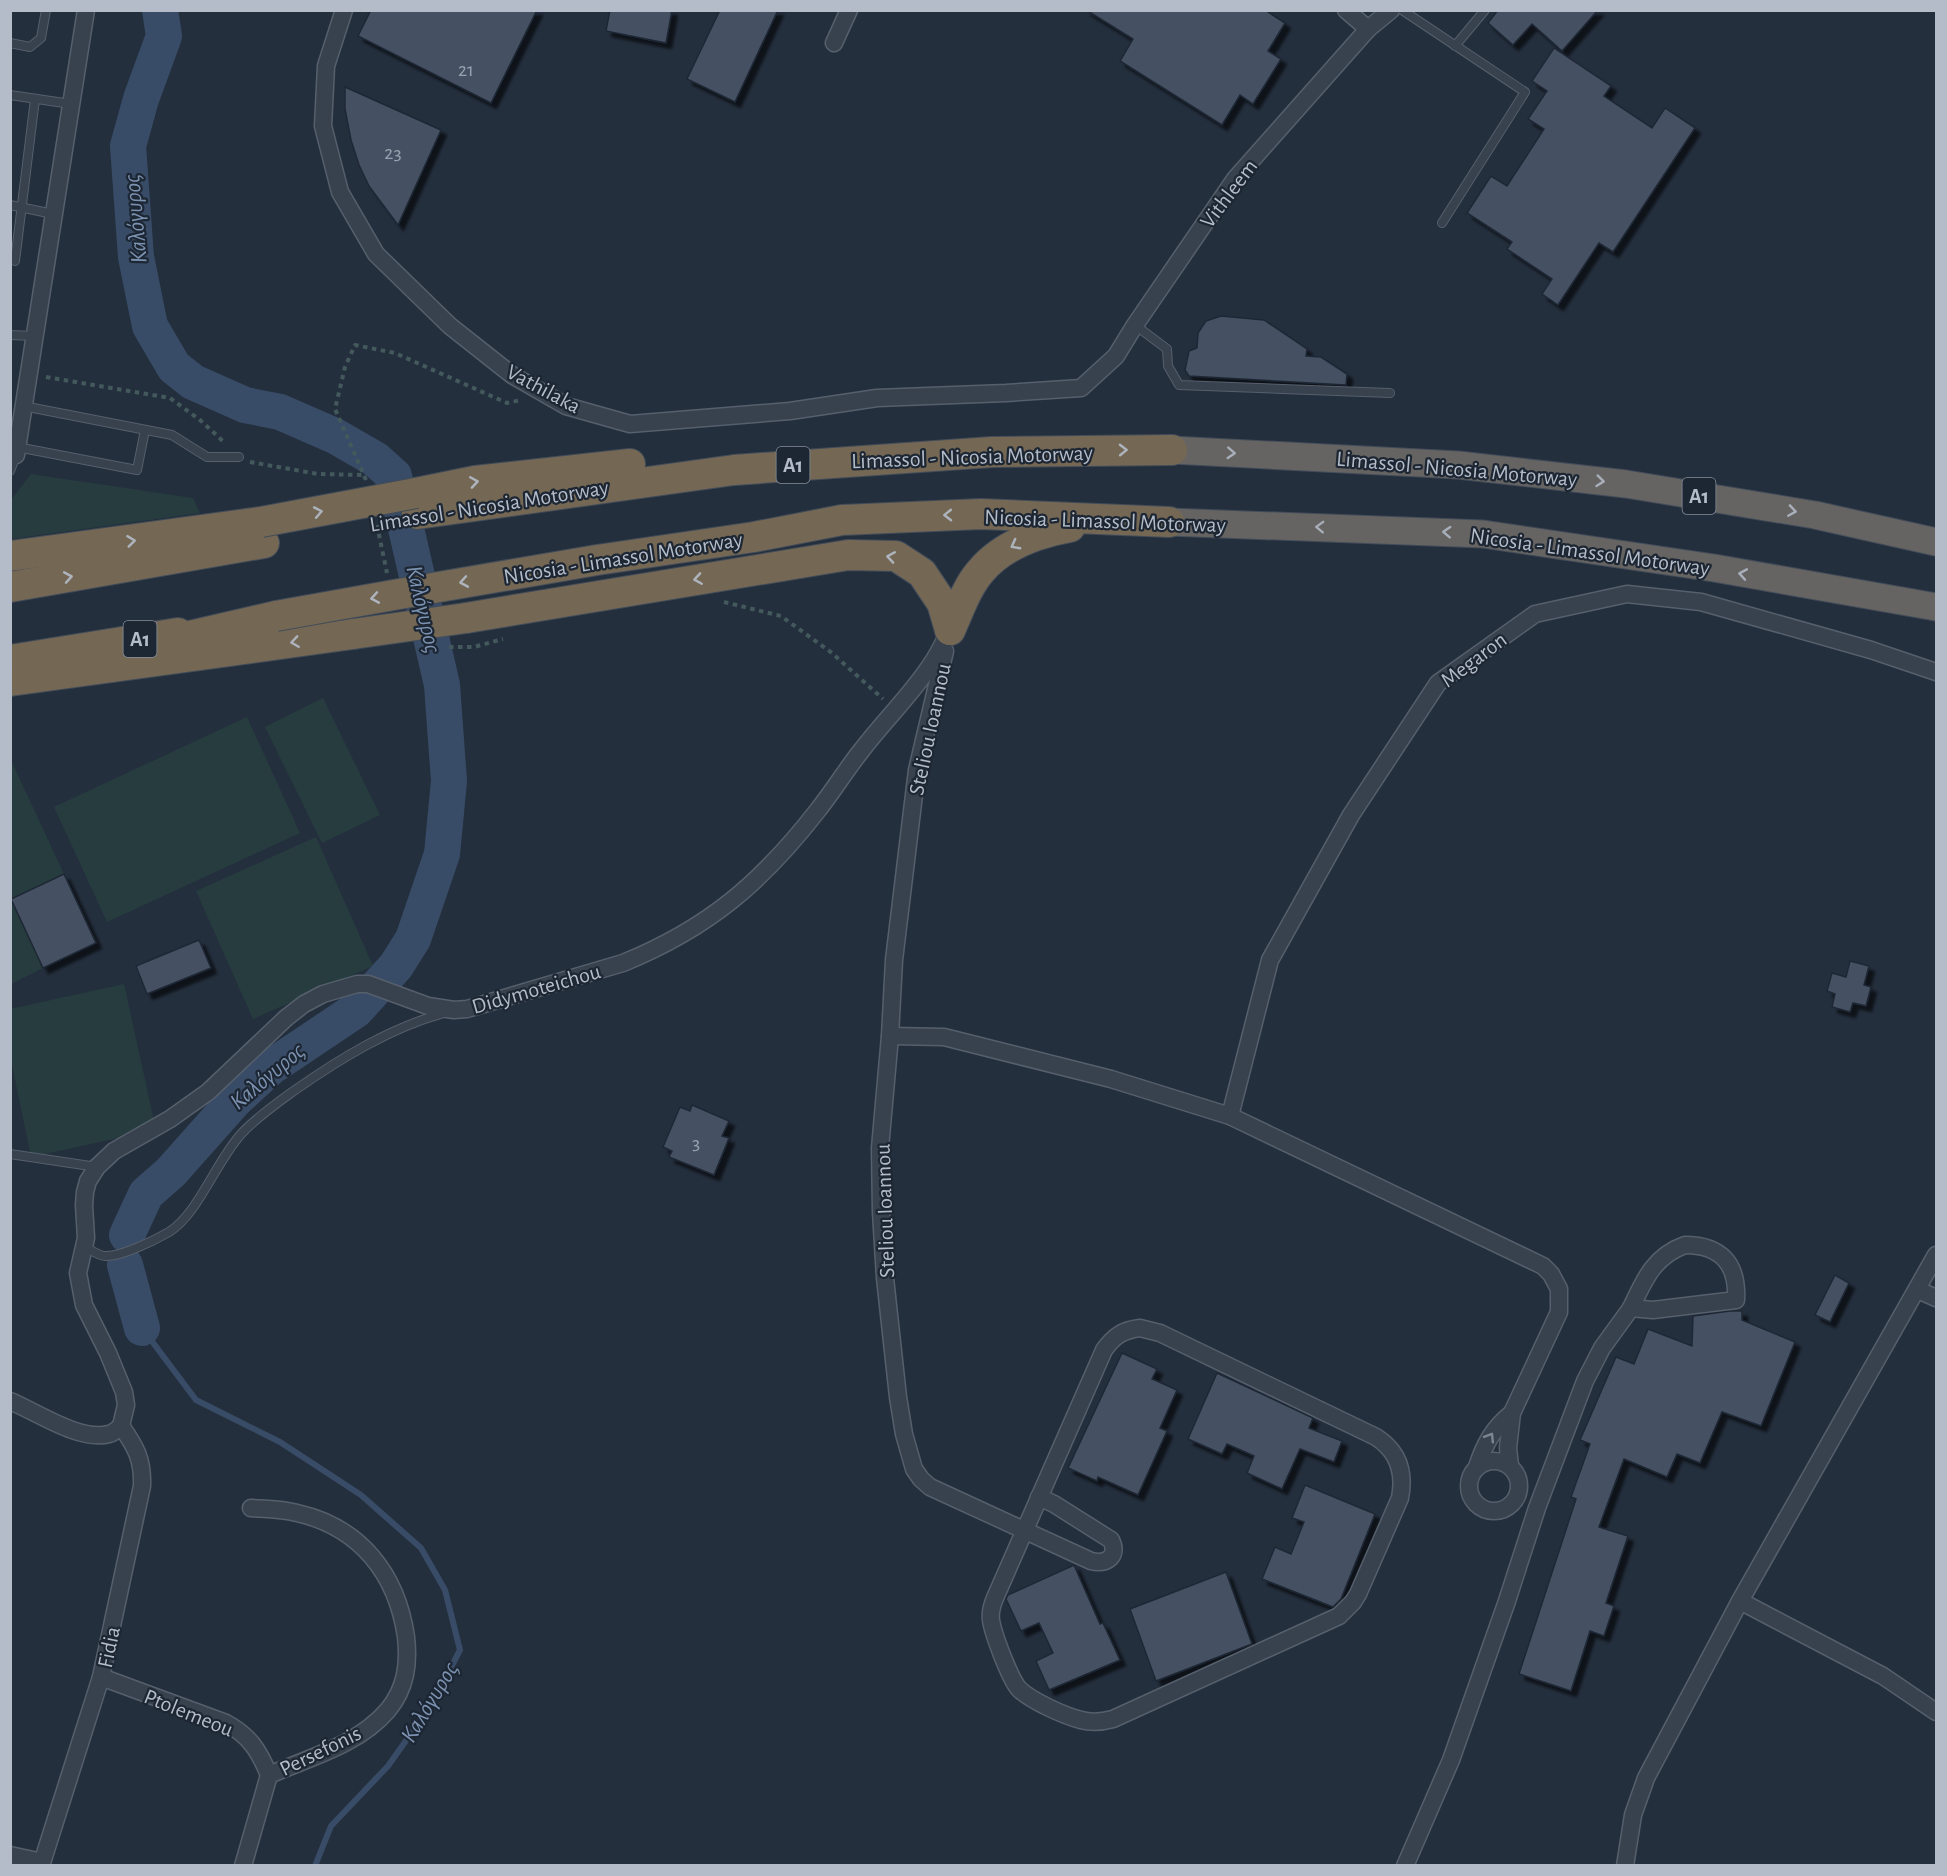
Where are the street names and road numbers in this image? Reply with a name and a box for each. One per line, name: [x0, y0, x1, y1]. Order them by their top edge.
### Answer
street label: Vithleem: [1196, 155, 1262, 232]
street label: Vathilaka: [503, 360, 584, 417]
street label: Limassol - Nicosia Motorway: [851, 442, 1094, 472]
road number: A1: [776, 447, 810, 483]
street label: Limassol - Nicosia Motorway: [1336, 448, 1579, 491]
street label: Limassol - Nicosia Motorway: [368, 476, 611, 536]
road number: A1: [1682, 478, 1716, 514]
street label: Nicosia - Limassol Motorway: [984, 506, 1227, 536]
street label: Nicosia - Limassol Motorway: [1469, 524, 1712, 580]
street label: Nicosia - Limassol Motorway: [502, 528, 745, 588]
road number: A1: [124, 621, 156, 657]
street label: Megaron: [1437, 628, 1511, 692]
street label: Steliou Ioannou: [905, 661, 955, 797]
street label: Didymoteichou: [469, 960, 603, 1018]
street label: Steliou Ioannou: [872, 1143, 898, 1278]
street label: Fidia: [94, 1624, 124, 1670]
street label: Ptolemeou: [141, 1685, 236, 1741]
street label: Persefonis: [276, 1722, 365, 1780]

